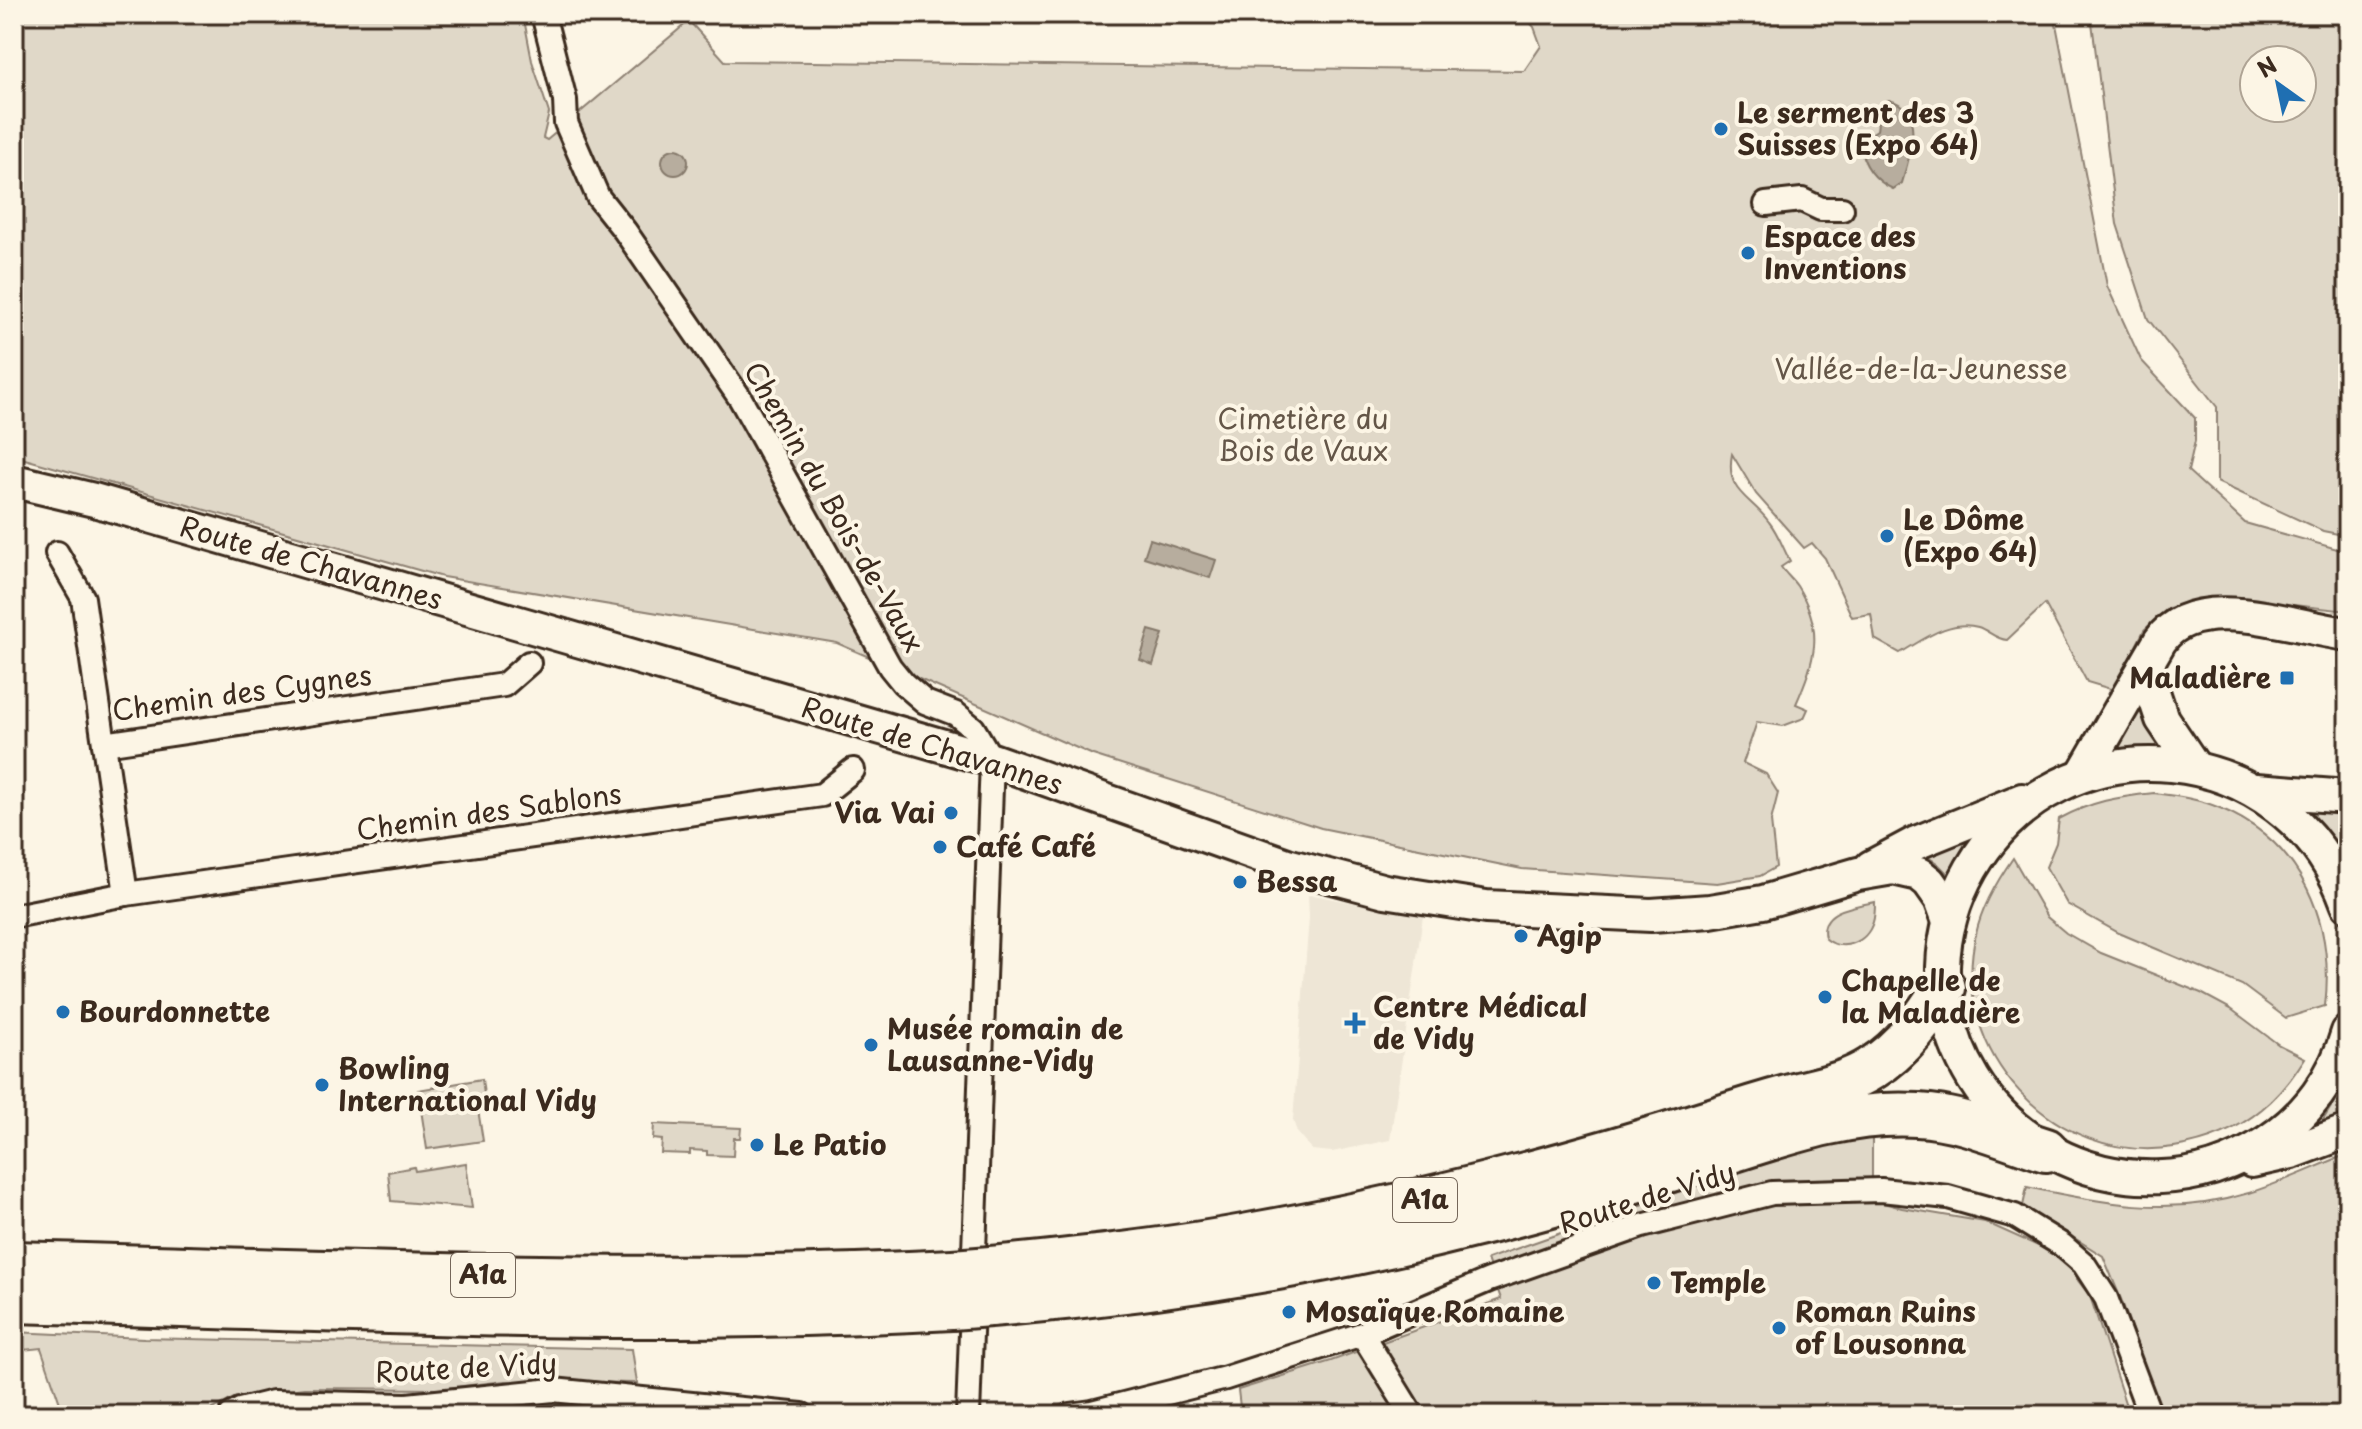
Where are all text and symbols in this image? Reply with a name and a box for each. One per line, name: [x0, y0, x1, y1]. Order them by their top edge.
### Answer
north arrow: [2238, 44, 2318, 124]
text: N: [2250, 47, 2283, 85]
place label: Le serment des 3 Suisses (Expo 64): [1737, 90, 1979, 165]
marker: Le serment des 3 Suisses (Expo 64): [1712, 120, 1730, 138]
place label: Espace des Inventions: [1764, 214, 1916, 289]
marker: Espace des Inventions: [1739, 244, 1757, 262]
park label: Vallée-de-la-Jeunesse: [1774, 346, 2068, 389]
street label: Chemin du Bois-de-Vaux: [734, 353, 936, 660]
park label: Cimetière du Bois de Vaux: [1217, 396, 1389, 471]
place label: Le Dôme (Expo 64): [1903, 497, 2038, 572]
street label: Route de Chavannes: [175, 503, 448, 620]
marker: Le Dôme (Expo 64): [1878, 527, 1896, 545]
street label: Chemin des Cygnes: [109, 652, 374, 731]
place label: Maladière: [2129, 655, 2271, 698]
marker: Maladière: [2278, 669, 2296, 687]
street label: Route de Chavannes: [796, 684, 1068, 805]
street label: Chemin des Sablons: [353, 771, 624, 850]
place label: Via Vai: [834, 790, 935, 833]
marker: Via Vai: [942, 804, 960, 822]
place label: Café Café: [956, 824, 1096, 867]
marker: Café Café: [931, 838, 949, 856]
place label: Bessa: [1256, 859, 1337, 902]
marker: Bessa: [1231, 873, 1249, 891]
place label: Agip: [1537, 913, 1602, 956]
marker: Agip: [1512, 927, 1530, 945]
place label: Chapelle de la Maladière: [1841, 958, 2020, 1033]
place label: Centre Médical de Vidy: [1373, 984, 1587, 1059]
marker: Chapelle de la Maladière: [1816, 988, 1834, 1006]
place label: Bourdonnette: [79, 989, 270, 1032]
marker: Bourdonnette: [54, 1003, 72, 1021]
place label: Musée romain de Lausanne-Vidy: [887, 1006, 1123, 1081]
marker: Centre Médical de Vidy: [1344, 1012, 1366, 1034]
marker: Musée romain de Lausanne-Vidy: [862, 1036, 880, 1054]
place label: Bowling International Vidy: [338, 1046, 597, 1121]
marker: Bowling International Vidy: [313, 1076, 331, 1094]
place label: Le Patio: [773, 1122, 886, 1165]
marker: Le Patio: [748, 1136, 766, 1154]
street label: Route de Vidy: [1553, 1149, 1740, 1244]
road number: A1a: [1393, 1178, 1457, 1222]
road number: A1a: [451, 1253, 515, 1297]
place label: Temple: [1670, 1260, 1766, 1303]
marker: Temple: [1645, 1274, 1663, 1292]
place label: Mosaïque Romaine: [1305, 1289, 1565, 1332]
place label: Roman Ruins of Lousonna: [1795, 1289, 1976, 1364]
marker: Mosaïque Romaine: [1280, 1303, 1298, 1321]
marker: Roman Ruins of Lousonna: [1770, 1319, 1788, 1337]
street label: Route de Vidy: [374, 1340, 558, 1393]

